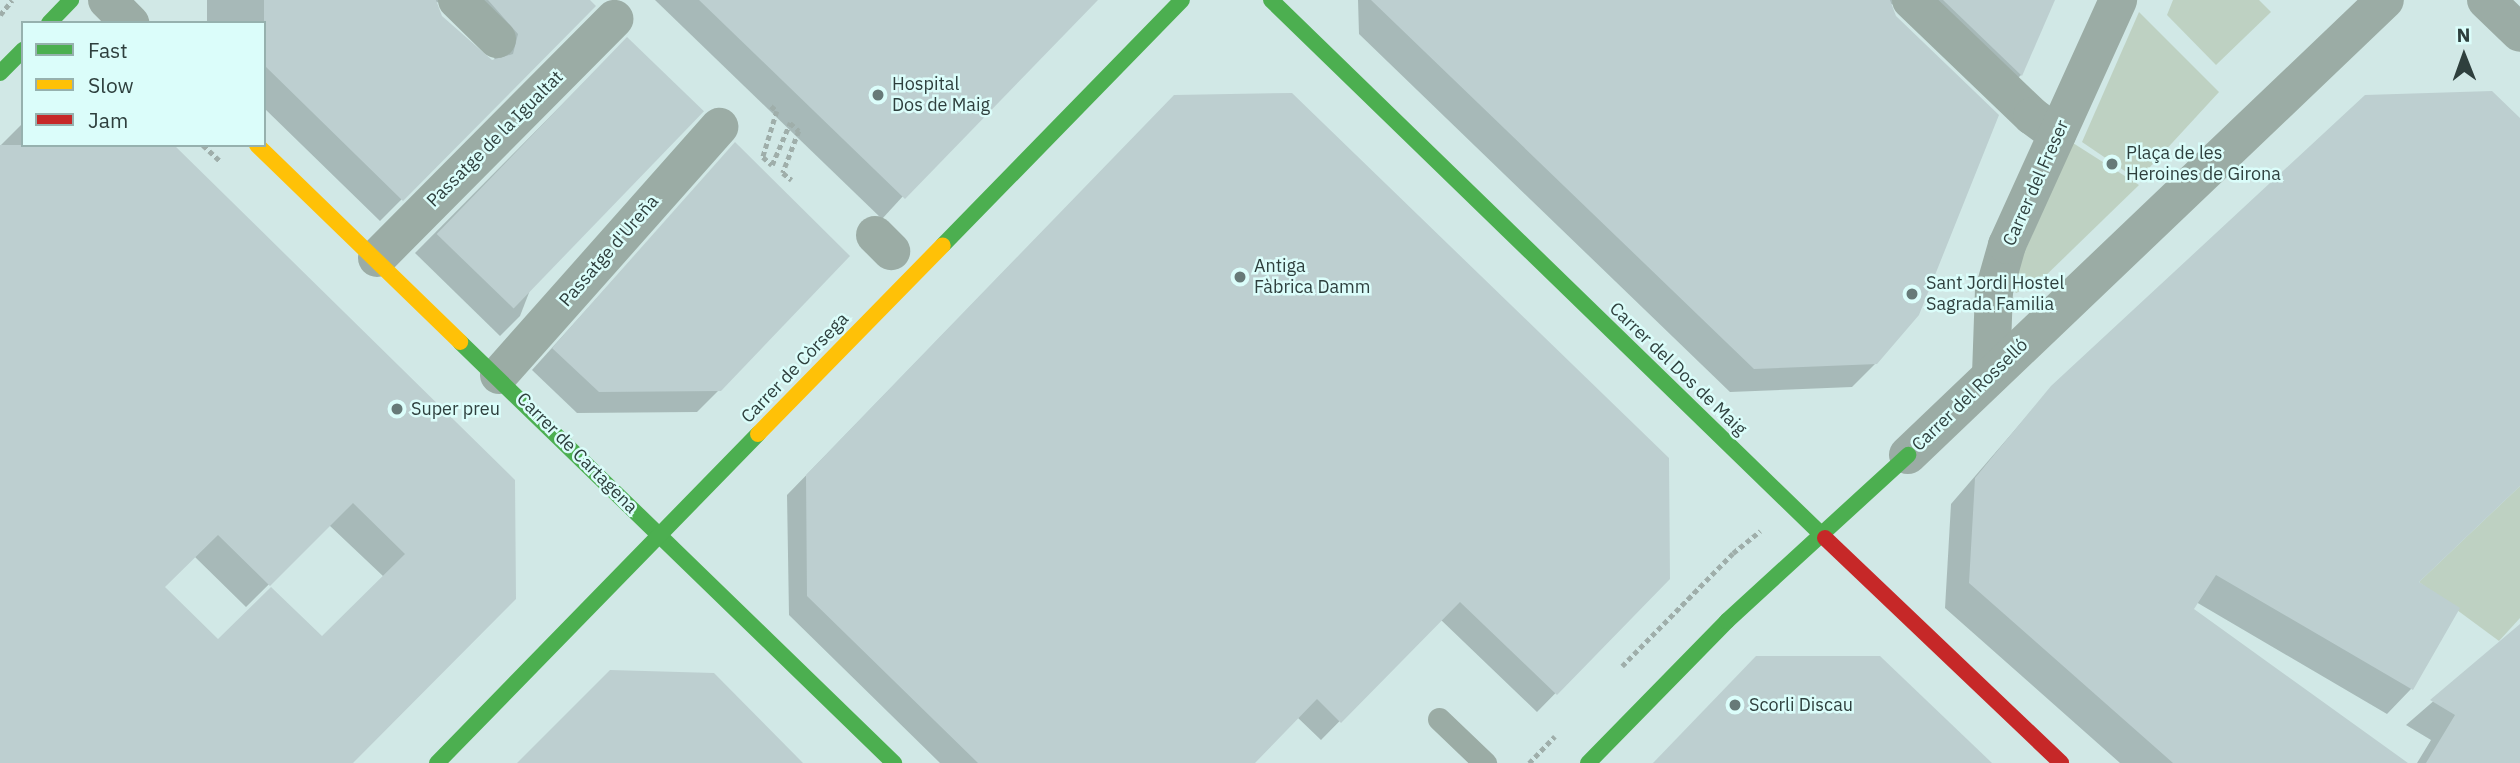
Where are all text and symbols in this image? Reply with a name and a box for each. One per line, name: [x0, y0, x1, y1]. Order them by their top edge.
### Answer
legend: [21, 21, 266, 147]
north arrow: [2429, 21, 2499, 91]
text: N: [2457, 23, 2471, 47]
text: Fast: [88, 36, 128, 64]
street label: Passatge de la Igualtat: [422, 66, 568, 212]
text: Slow: [88, 71, 134, 99]
place label: Hospital Dos de Maig: [892, 74, 990, 116]
marker: Hospital Dos de Maig: [870, 87, 886, 103]
text: Jam: [88, 106, 128, 134]
street label: Carrer del Freser: [1999, 117, 2073, 249]
place label: Plaça de les Heroines de Girona: [2126, 143, 2281, 186]
marker: Plaça de les Heroines de Girona: [2104, 156, 2120, 172]
street label: Passatge d'Ureña: [555, 191, 663, 311]
place label: Antiga Fàbrica Damm: [1254, 256, 1371, 298]
marker: Antiga Fàbrica Damm: [1232, 269, 1248, 285]
place label: Sant Jordi Hostel Sagrada Familia: [1926, 273, 2064, 316]
marker: Sant Jordi Hostel Sagrada Familia: [1904, 286, 1920, 302]
street label: Carrer del Dos de Maig: [1605, 298, 1751, 440]
street label: Carrer de Còrsega: [737, 308, 853, 428]
street label: Carrer del Rosselló: [1908, 334, 2032, 456]
street label: Carrer de Cartagena: [512, 388, 642, 518]
place label: Super preu: [411, 398, 500, 420]
marker: Super preu: [389, 401, 405, 417]
place label: Scorli Discau: [1749, 694, 1853, 716]
marker: Scorli Discau: [1727, 697, 1743, 713]

